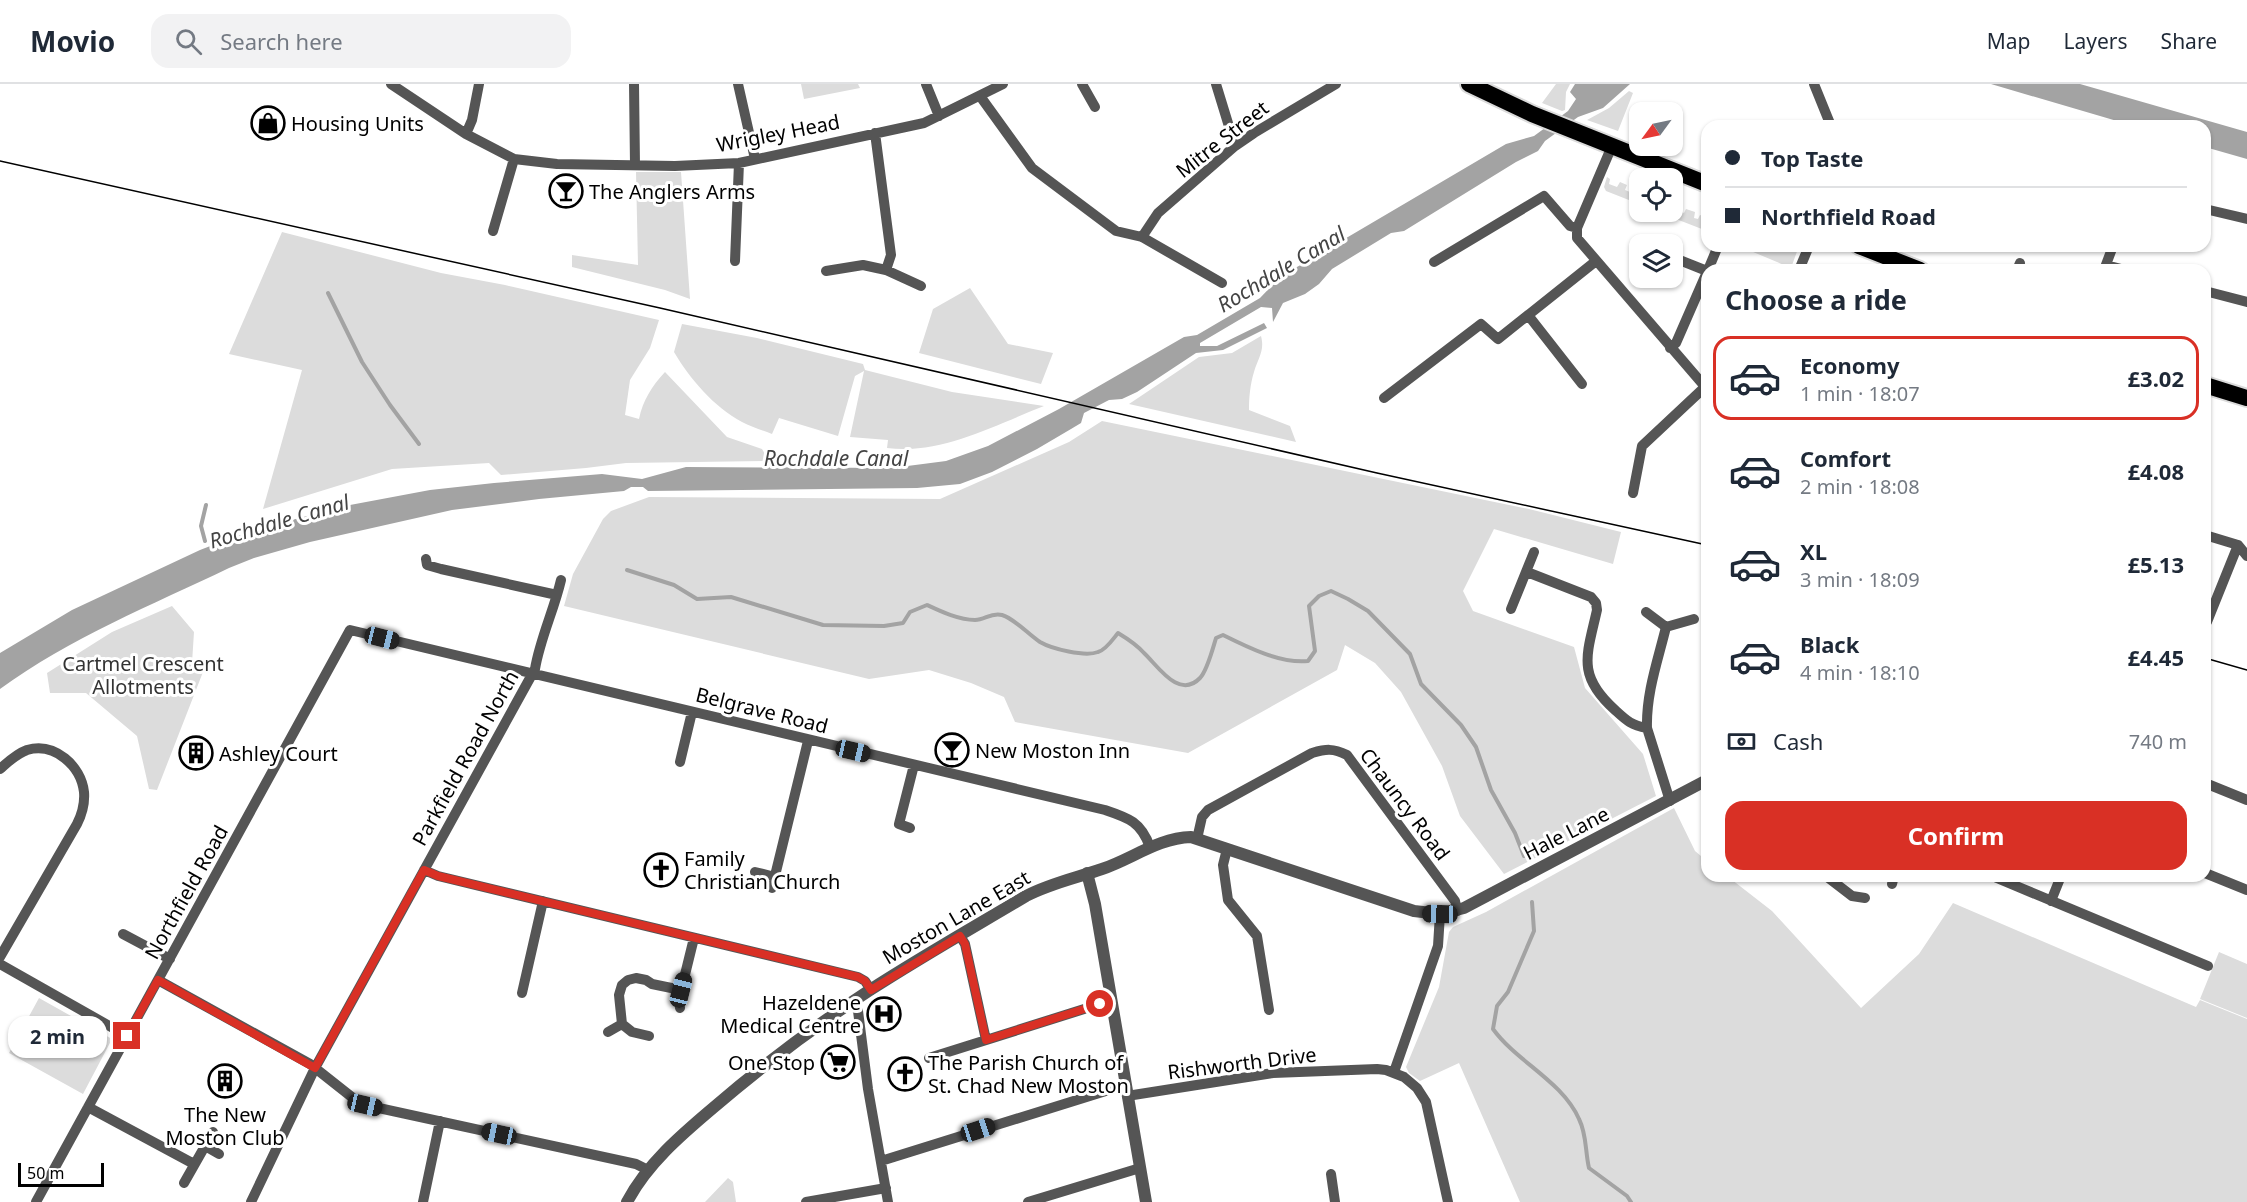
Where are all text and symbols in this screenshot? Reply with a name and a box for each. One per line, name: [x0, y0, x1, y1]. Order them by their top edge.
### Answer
search box: [151, 14, 571, 68]
text: Movio: [30, 22, 115, 60]
icon: search: [172, 25, 205, 58]
text: Search here: [220, 26, 343, 56]
text: Map: [1987, 27, 2031, 55]
text: Layers: [2064, 27, 2128, 55]
text: Share: [2161, 27, 2217, 55]
street label: Mitre Street: [1170, 94, 1274, 184]
north arrow: [1629, 102, 1683, 156]
map controls: [1629, 102, 1683, 288]
shop icon: Housing Units: [250, 105, 286, 141]
street label: Wrigley Head: [714, 108, 842, 158]
place label: Housing Units: [291, 110, 424, 137]
text: Top Taste: [1761, 143, 1863, 173]
button: locate: [1629, 168, 1683, 222]
bar icon: The Anglers Arms: [548, 173, 584, 209]
place label: The Anglers Arms: [589, 178, 755, 205]
text: Northfield Road: [1761, 201, 1936, 231]
water label: Rochdale Canal: [1212, 219, 1351, 318]
button: layers: [1629, 234, 1683, 288]
text: Choose a ride: [1725, 281, 1907, 318]
text: Economy: [1800, 350, 1899, 380]
icon: car: [1728, 351, 1782, 405]
text: £3.02: [2127, 363, 2184, 393]
text: 1 min · 18:07: [1800, 380, 1920, 407]
text: Comfort: [1800, 443, 1891, 473]
water label: Rochdale Canal: [764, 444, 909, 472]
icon: car: [1728, 444, 1782, 498]
text: £4.08: [2127, 456, 2184, 486]
text: 2 min · 18:08: [1800, 473, 1920, 500]
water label: Rochdale Canal: [206, 487, 353, 554]
text: XL: [1800, 536, 1827, 566]
icon: car: [1728, 537, 1782, 591]
text: £5.13: [2127, 549, 2184, 579]
text: 3 min · 18:09: [1800, 566, 1920, 593]
car: [362, 625, 402, 651]
text: Black: [1800, 629, 1859, 659]
icon: car: [1728, 630, 1782, 684]
text: £4.45: [2127, 642, 2184, 672]
park label: Cartmel Crescent Allotments: [62, 650, 224, 700]
text: 4 min · 18:10: [1800, 659, 1920, 686]
street label: Parkfield Road North: [406, 665, 524, 851]
street label: Belgrave Road: [693, 681, 831, 739]
icon: cash: [1725, 725, 1758, 758]
text: Cash: [1773, 726, 1823, 756]
text: 740 m: [2129, 728, 2187, 755]
bar icon: New Moston Inn: [934, 732, 970, 768]
building icon: Ashley Court: [178, 735, 214, 771]
place label: New Moston Inn: [975, 737, 1130, 764]
car: [833, 738, 873, 764]
place label: Ashley Court: [219, 740, 338, 767]
street label: Chauncy Road: [1354, 742, 1456, 866]
street label: Hale Lane: [1518, 800, 1614, 866]
button: Confirm: [1725, 801, 2187, 870]
street label: Northfield Road: [138, 820, 234, 964]
place label: Family Christian Church: [684, 845, 840, 895]
church icon: Family Christian Church: [643, 852, 679, 888]
street label: Moston Lane East: [877, 864, 1035, 970]
car: [1422, 905, 1458, 923]
car: [668, 970, 694, 1010]
place label: Hazeldene Medical Centre: [720, 989, 861, 1039]
route start: [1086, 990, 1113, 1017]
hospital icon: Hazeldene Medical Centre: [866, 996, 902, 1032]
callout: 2 min: [7, 1015, 106, 1057]
route end: [113, 1022, 140, 1049]
text: 2 min: [30, 1023, 85, 1050]
street label: Rishworth Drive: [1166, 1040, 1318, 1086]
supermarket icon: One Stop: [820, 1044, 856, 1080]
place label: One Stop: [728, 1049, 815, 1076]
place label: The Parish Church of St. Chad New Moston: [928, 1049, 1129, 1099]
church icon: The Parish Church of St. Chad New Moston: [887, 1056, 923, 1092]
building icon: The New Moston Club: [207, 1063, 243, 1099]
car: [345, 1092, 385, 1118]
place label: The New Moston Club: [165, 1101, 285, 1151]
car: [958, 1116, 998, 1144]
car: [480, 1121, 518, 1147]
scale bar: [18, 1160, 104, 1188]
text: 50 m: [27, 1162, 64, 1184]

